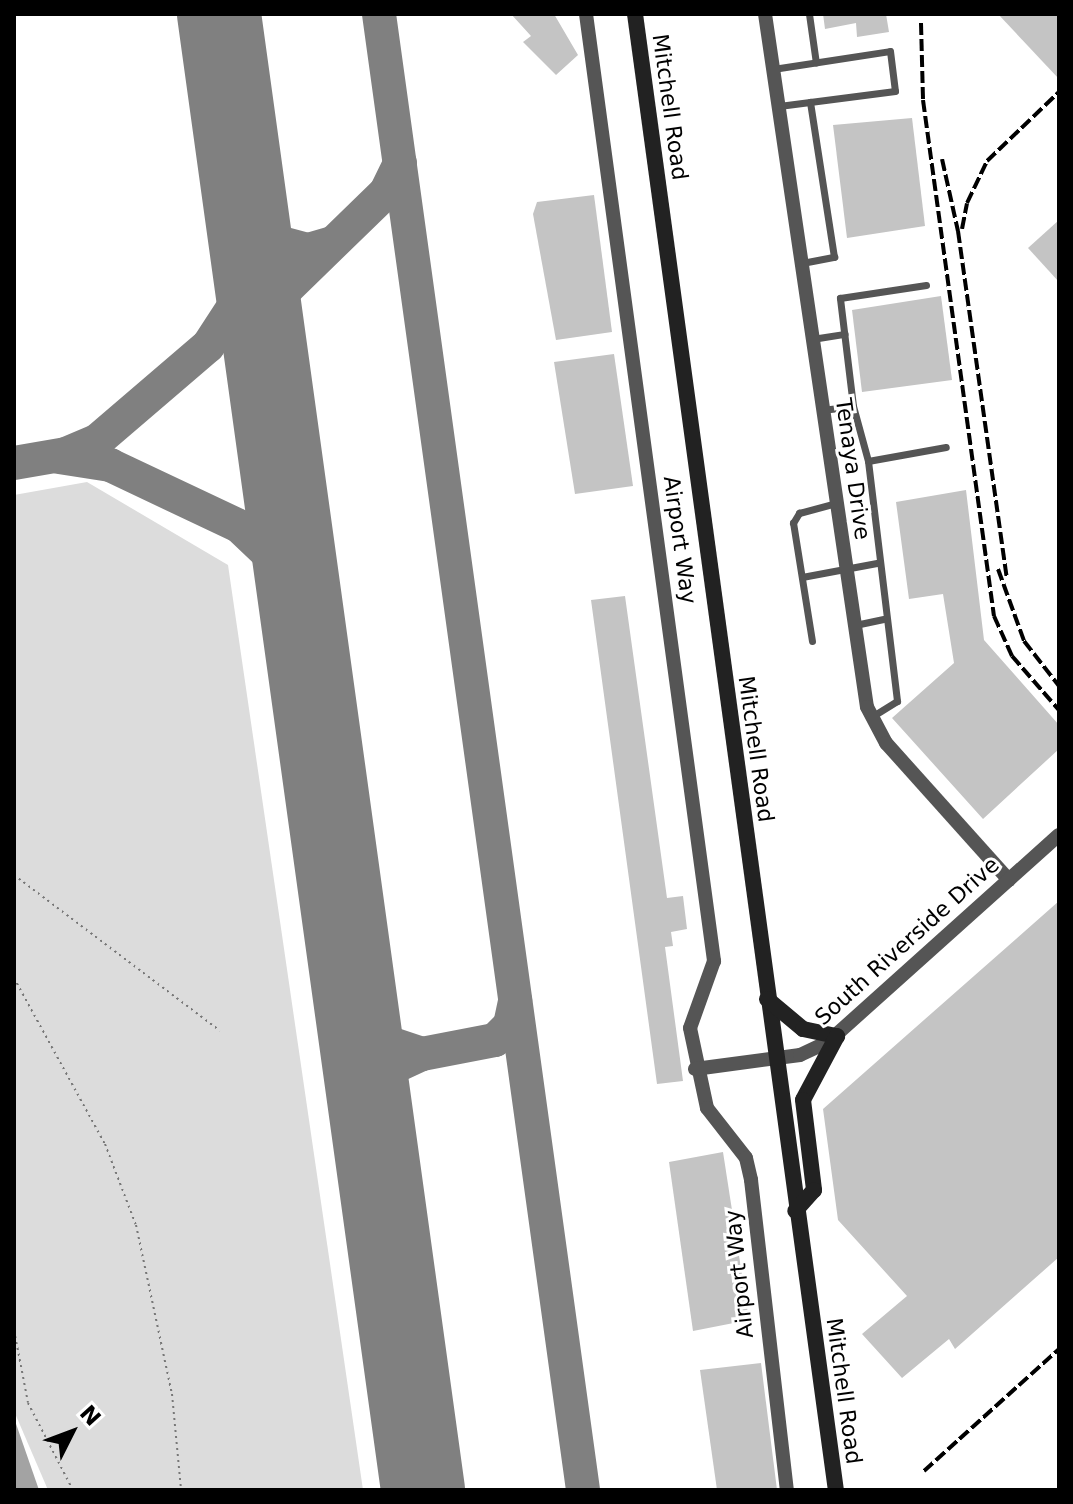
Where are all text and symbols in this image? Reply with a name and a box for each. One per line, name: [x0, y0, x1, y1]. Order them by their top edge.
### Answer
street label: Mitchell Road: [647, 32, 693, 182]
street label: Tenaya Drive: [830, 396, 876, 542]
street label: Airport Way: [658, 474, 702, 606]
street label: Mitchell Road: [733, 674, 779, 824]
street label: South Riverside Drive: [809, 851, 1005, 1031]
street label: Airport Way: [719, 1208, 759, 1340]
street label: Mitchell Road: [821, 1316, 867, 1466]
north arrow: [32, 1392, 112, 1472]
text: N: [75, 1400, 106, 1431]

